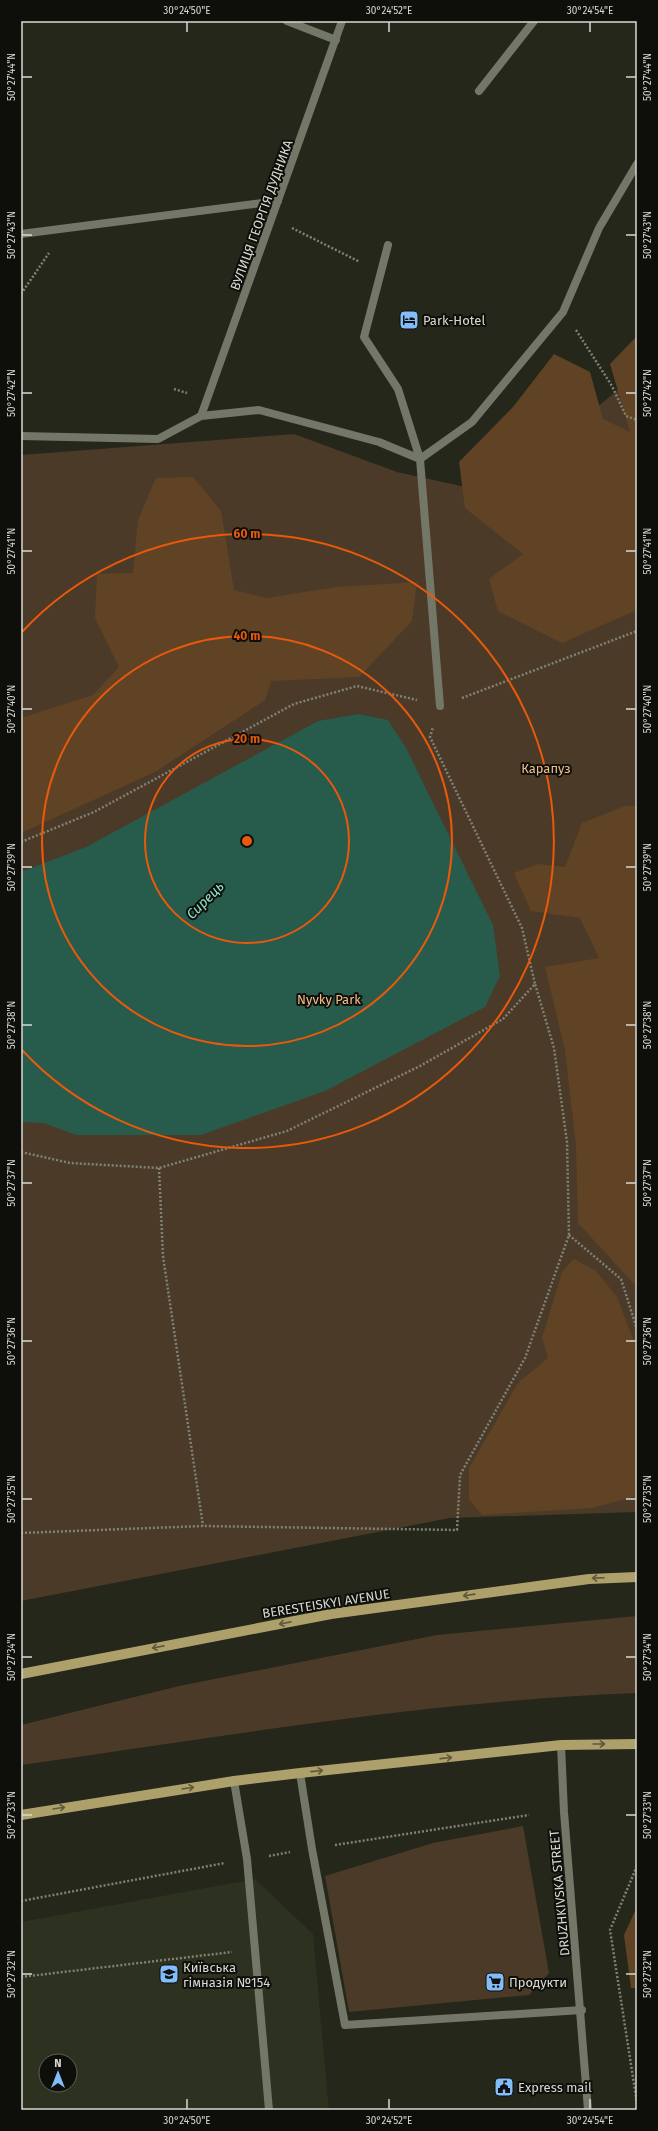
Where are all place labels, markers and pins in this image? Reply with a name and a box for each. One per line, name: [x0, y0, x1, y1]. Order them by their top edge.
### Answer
hotel icon: Park-Hotel: [398, 309, 420, 331]
place label: Park-Hotel: [423, 313, 485, 328]
centre of rings: [240, 834, 254, 848]
place label: Київська гімназія №154: [183, 1960, 270, 1990]
school or university icon: Київська гімназія №154: [158, 1963, 180, 1985]
supermarket icon: Продукти: [484, 1971, 506, 1993]
place label: Продукти: [509, 1975, 567, 1990]
public building icon: Express mail: [493, 2076, 515, 2098]
place label: Express mail: [518, 2080, 592, 2095]

